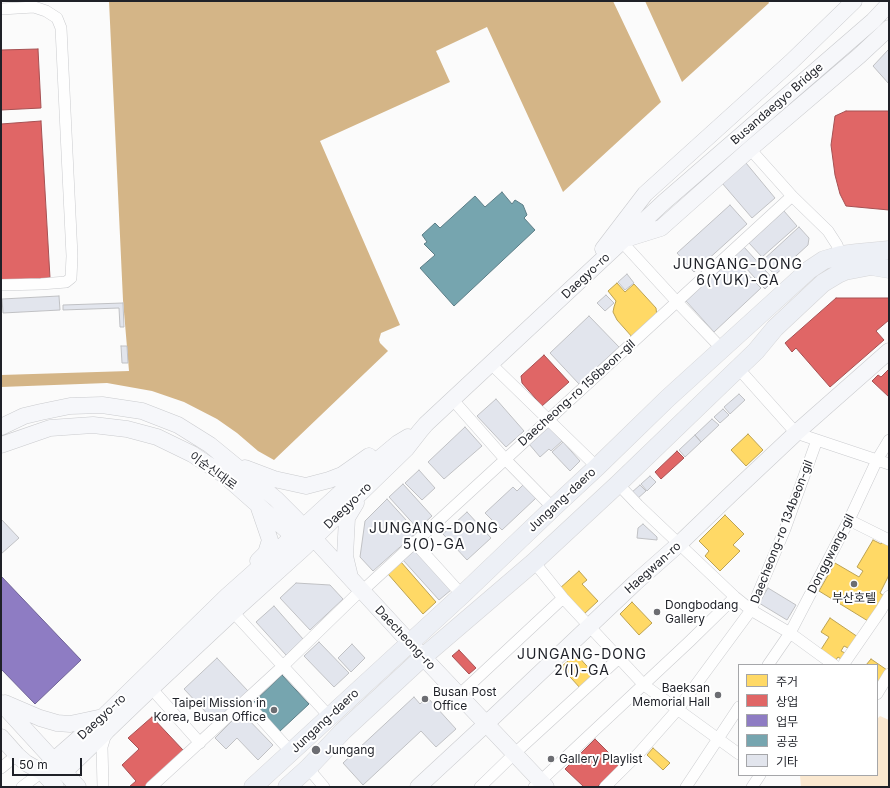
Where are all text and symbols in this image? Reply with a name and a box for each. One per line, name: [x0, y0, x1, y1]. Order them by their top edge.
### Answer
street label: Busandaegyo Bridge: [728, 60, 826, 148]
street label: Daegyo-ro: [559, 250, 613, 302]
district label: JUNGANG-DONG 6(YUK)-GA: [673, 257, 803, 290]
street label: Daecheong-ro 156beon-gil: [516, 337, 638, 449]
street label: 이순신대로: [186, 449, 240, 493]
street label: Daecheong-ro 134beon-gil: [748, 458, 816, 606]
street label: Jungang-daero: [525, 465, 599, 535]
street label: Daegyo-ro: [321, 480, 375, 532]
street label: Donggwang-gil: [805, 512, 857, 596]
district label: JUNGANG-DONG 5(O)-GA: [369, 521, 499, 554]
street label: Haegwan-ro: [622, 539, 684, 597]
marker: 부산호텔: [849, 579, 859, 589]
place label: 부산호텔: [832, 591, 876, 605]
place label: Dongbodang Gallery: [665, 598, 738, 626]
street label: Daecheong-ro: [372, 603, 438, 673]
marker: Dongbodang Gallery: [652, 607, 662, 617]
district label: JUNGANG-DONG 2(I)-GA: [517, 647, 647, 680]
legend: [738, 664, 878, 776]
text: 주거: [776, 674, 798, 689]
place label: Baeksan Memorial Hall: [632, 681, 710, 709]
place label: Busan Post Office: [433, 685, 497, 713]
street label: Jungang-daero: [288, 686, 362, 756]
marker: Baeksan Memorial Hall: [713, 690, 723, 700]
street label: Daegyo-ro: [75, 691, 129, 743]
marker: Busan Post Office: [420, 694, 430, 704]
text: 상업: [776, 694, 798, 709]
place label: Taipei Mission in Korea, Busan Office: [153, 696, 266, 724]
marker: Taipei Mission in Korea, Busan Office: [269, 705, 279, 715]
text: 업무: [776, 714, 798, 729]
text: 공공: [776, 734, 798, 749]
place label: Jungang: [325, 743, 375, 757]
marker: Jungang: [310, 744, 322, 756]
scale bar: [14, 750, 84, 776]
place label: Gallery Playlist: [559, 752, 642, 766]
marker: Gallery Playlist: [546, 754, 556, 764]
text: 기타: [776, 754, 798, 769]
text: 50 m: [19, 757, 48, 772]

